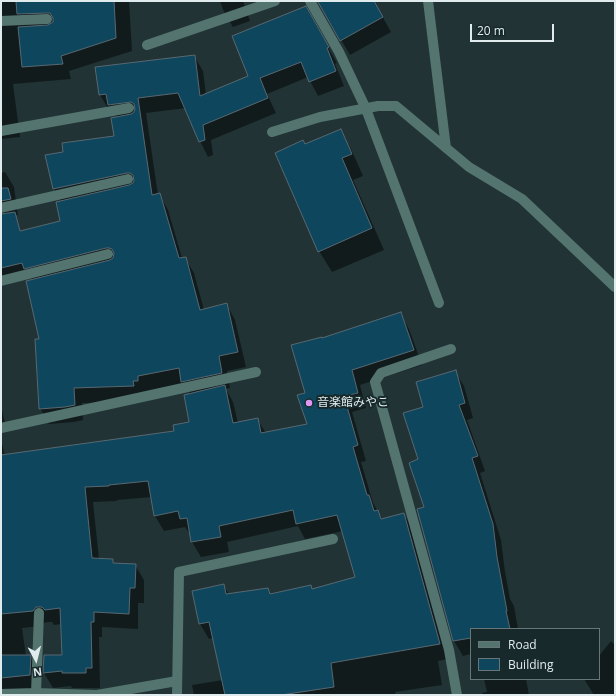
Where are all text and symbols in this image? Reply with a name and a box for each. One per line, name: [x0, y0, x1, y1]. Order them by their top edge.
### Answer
scale bar: [472, 16, 556, 42]
text: 20 m: [477, 22, 505, 39]
place label: 音楽館みやこ: [317, 396, 389, 410]
marker: 音楽館みやこ: [304, 398, 314, 408]
legend: [470, 628, 600, 680]
text: Road: [508, 636, 537, 653]
north arrow: [16, 640, 56, 680]
text: Building: [508, 656, 553, 673]
text: N: [32, 664, 43, 680]

